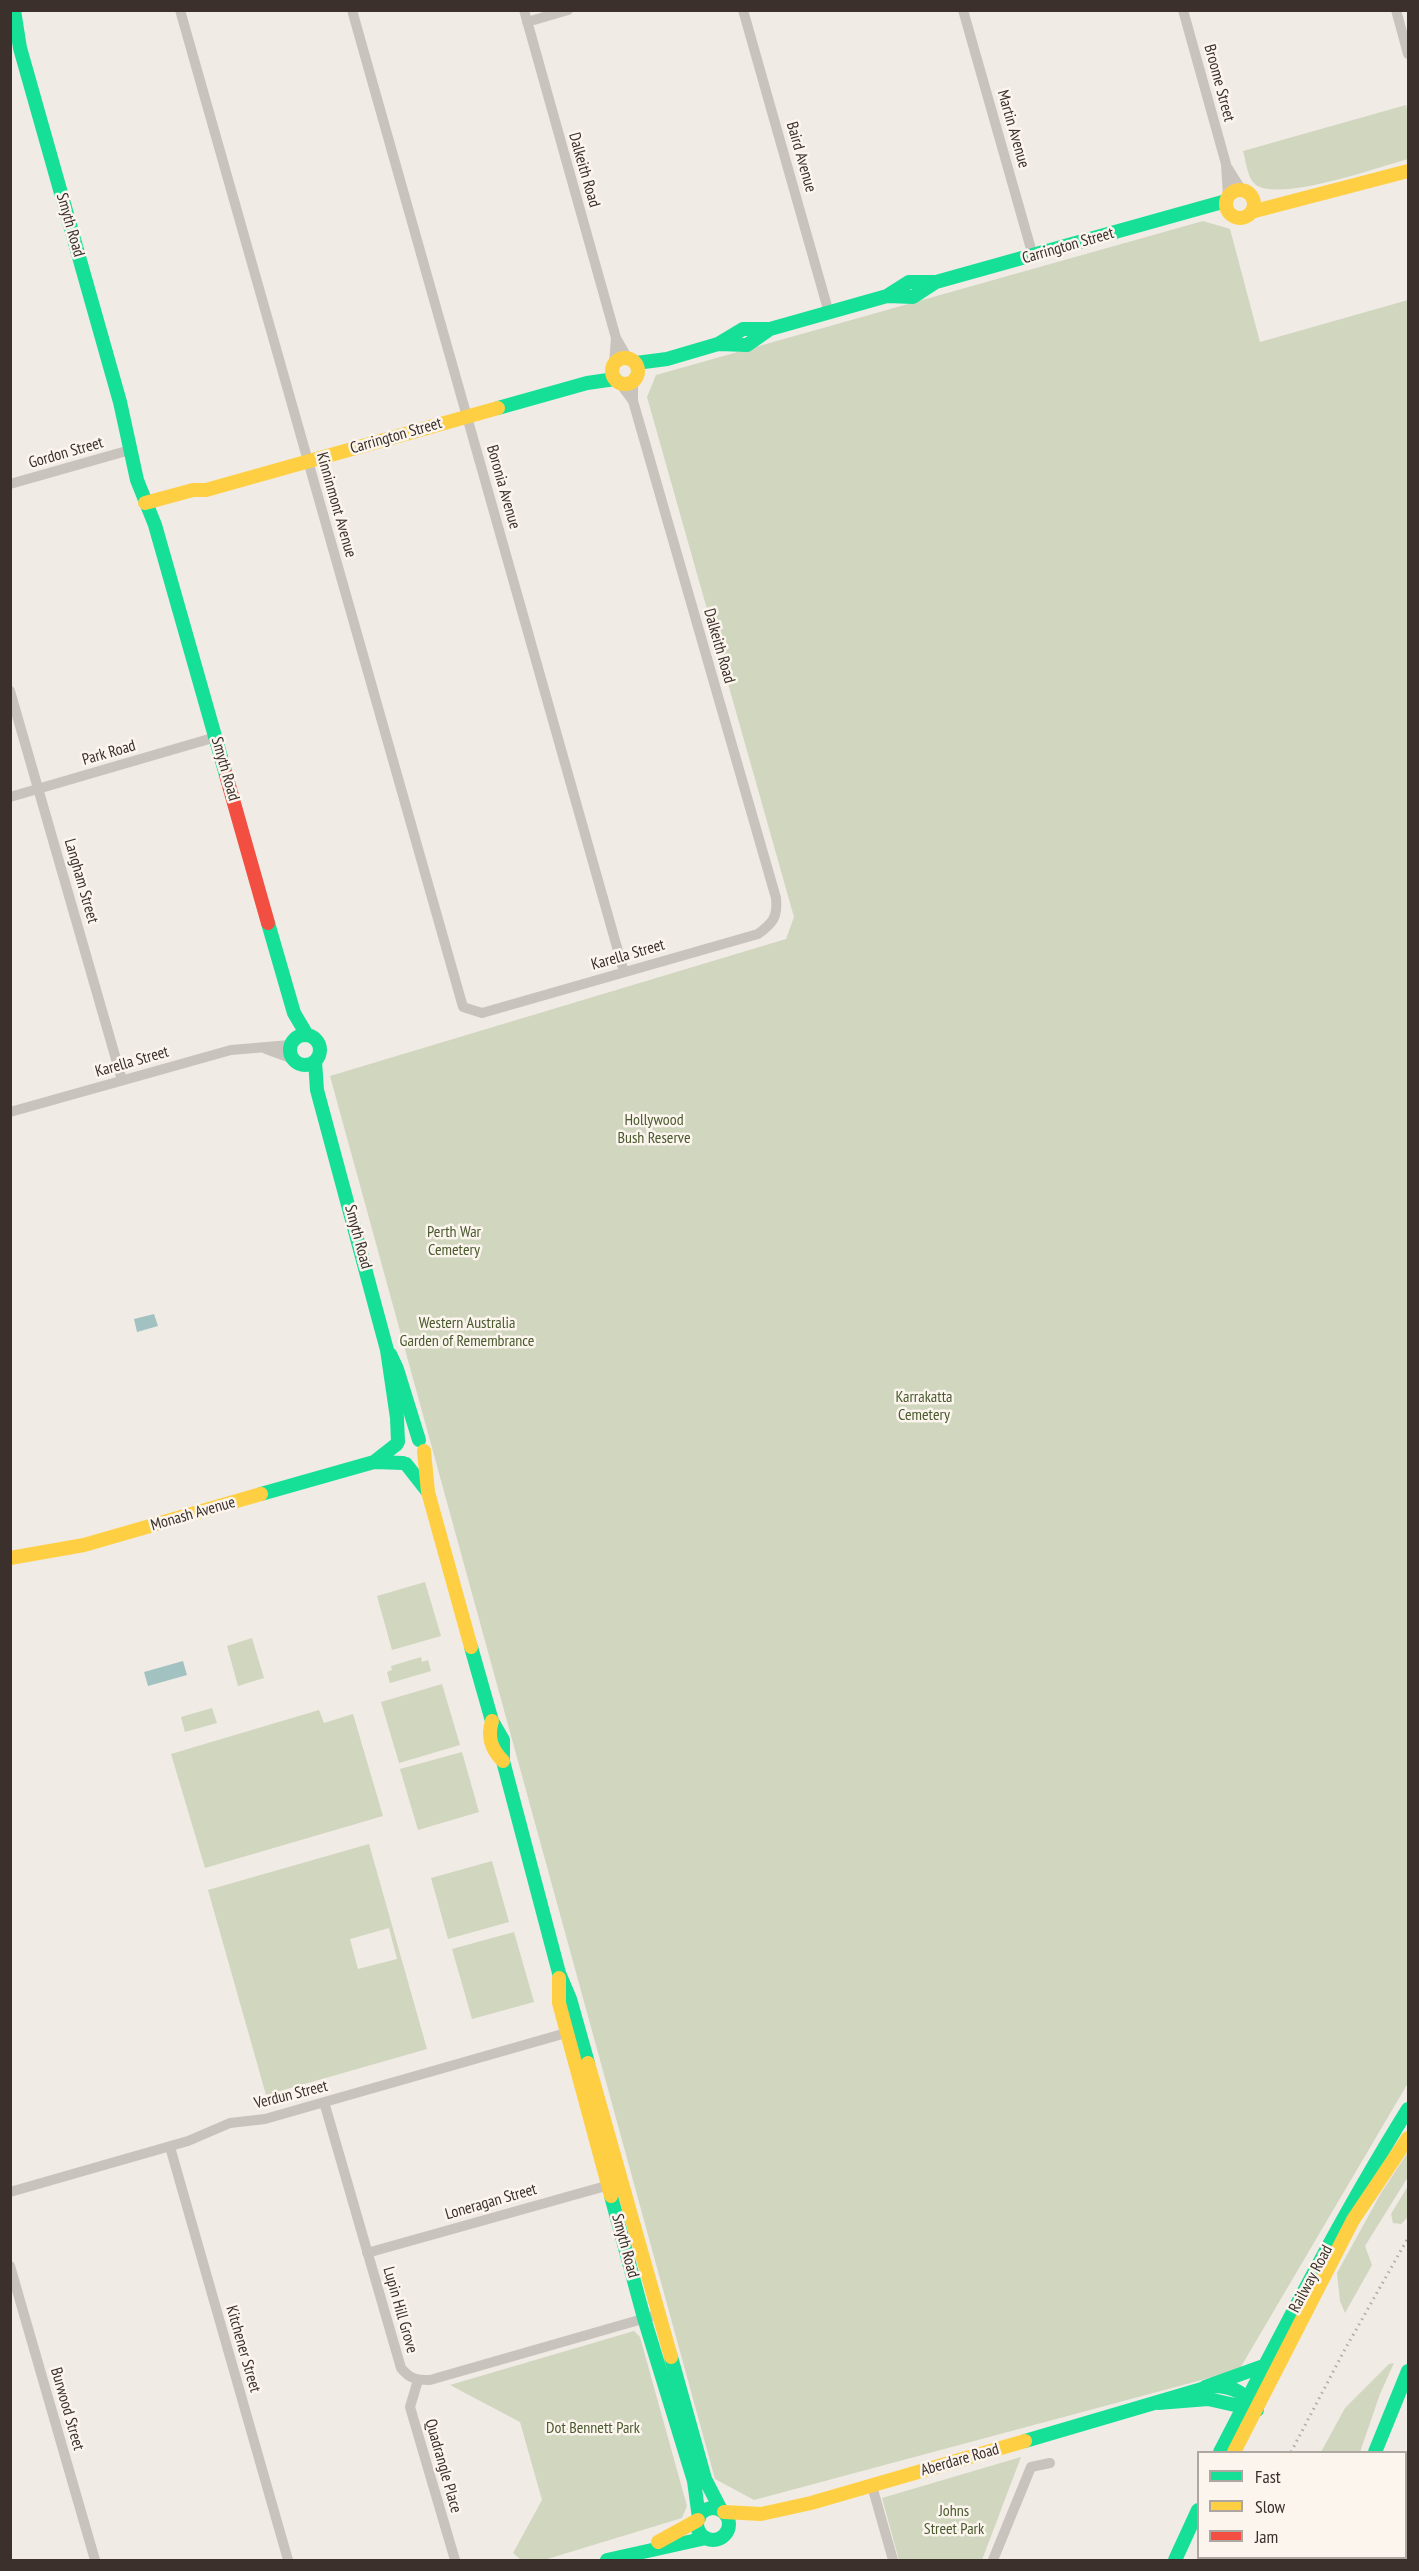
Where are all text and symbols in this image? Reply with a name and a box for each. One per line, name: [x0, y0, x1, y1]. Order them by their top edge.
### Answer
street label: Broome Street: [1199, 42, 1239, 124]
street label: Martin Avenue: [993, 88, 1033, 170]
street label: Baird Avenue: [782, 119, 820, 195]
street label: Dalkeith Road: [564, 130, 604, 210]
street label: Smyth Road: [52, 191, 88, 259]
street label: Carrington Street: [1020, 224, 1116, 268]
street label: Carrington Street: [348, 414, 444, 458]
street label: Gordon Street: [27, 433, 105, 473]
street label: Boronia Avenue: [482, 443, 524, 531]
street label: Kinninmont Avenue: [312, 450, 360, 560]
street label: Dalkeith Road: [699, 606, 739, 686]
street label: Smyth Road: [207, 735, 243, 803]
street label: Park Road: [80, 736, 138, 770]
street label: Langham Street: [60, 836, 102, 926]
street label: Karella Street: [589, 935, 667, 975]
street label: Karella Street: [93, 1042, 171, 1082]
park label: Hollywood Bush Reserve: [617, 1110, 691, 1148]
street label: Smyth Road: [340, 1203, 376, 1271]
park label: Perth War Cemetery: [427, 1222, 481, 1260]
park label: Western Australia Garden of Remembrance: [400, 1313, 534, 1351]
park label: Karrakatta Cemetery: [896, 1387, 952, 1425]
street label: Monash Avenue: [149, 1493, 237, 1535]
street label: Verdun Street: [252, 2077, 330, 2113]
street label: Loneragan Street: [443, 2180, 539, 2224]
street label: Smyth Road: [607, 2212, 643, 2280]
street label: Railway Road: [1285, 2242, 1337, 2316]
street label: Lupin Hill Grove: [379, 2265, 421, 2355]
street label: Kitchener Street: [221, 2303, 265, 2395]
street label: Burwood Street: [46, 2365, 88, 2453]
street label: Quadrangle Place: [420, 2417, 466, 2515]
park label: Dot Bennett Park: [546, 2418, 640, 2438]
street label: Aberdare Road: [919, 2440, 1001, 2480]
legend: [1197, 2451, 1407, 2559]
text: Fast: [1255, 2465, 1281, 2488]
text: Slow: [1255, 2495, 1285, 2518]
park label: Johns Street Park: [924, 2501, 984, 2539]
text: Jam: [1255, 2525, 1278, 2548]

